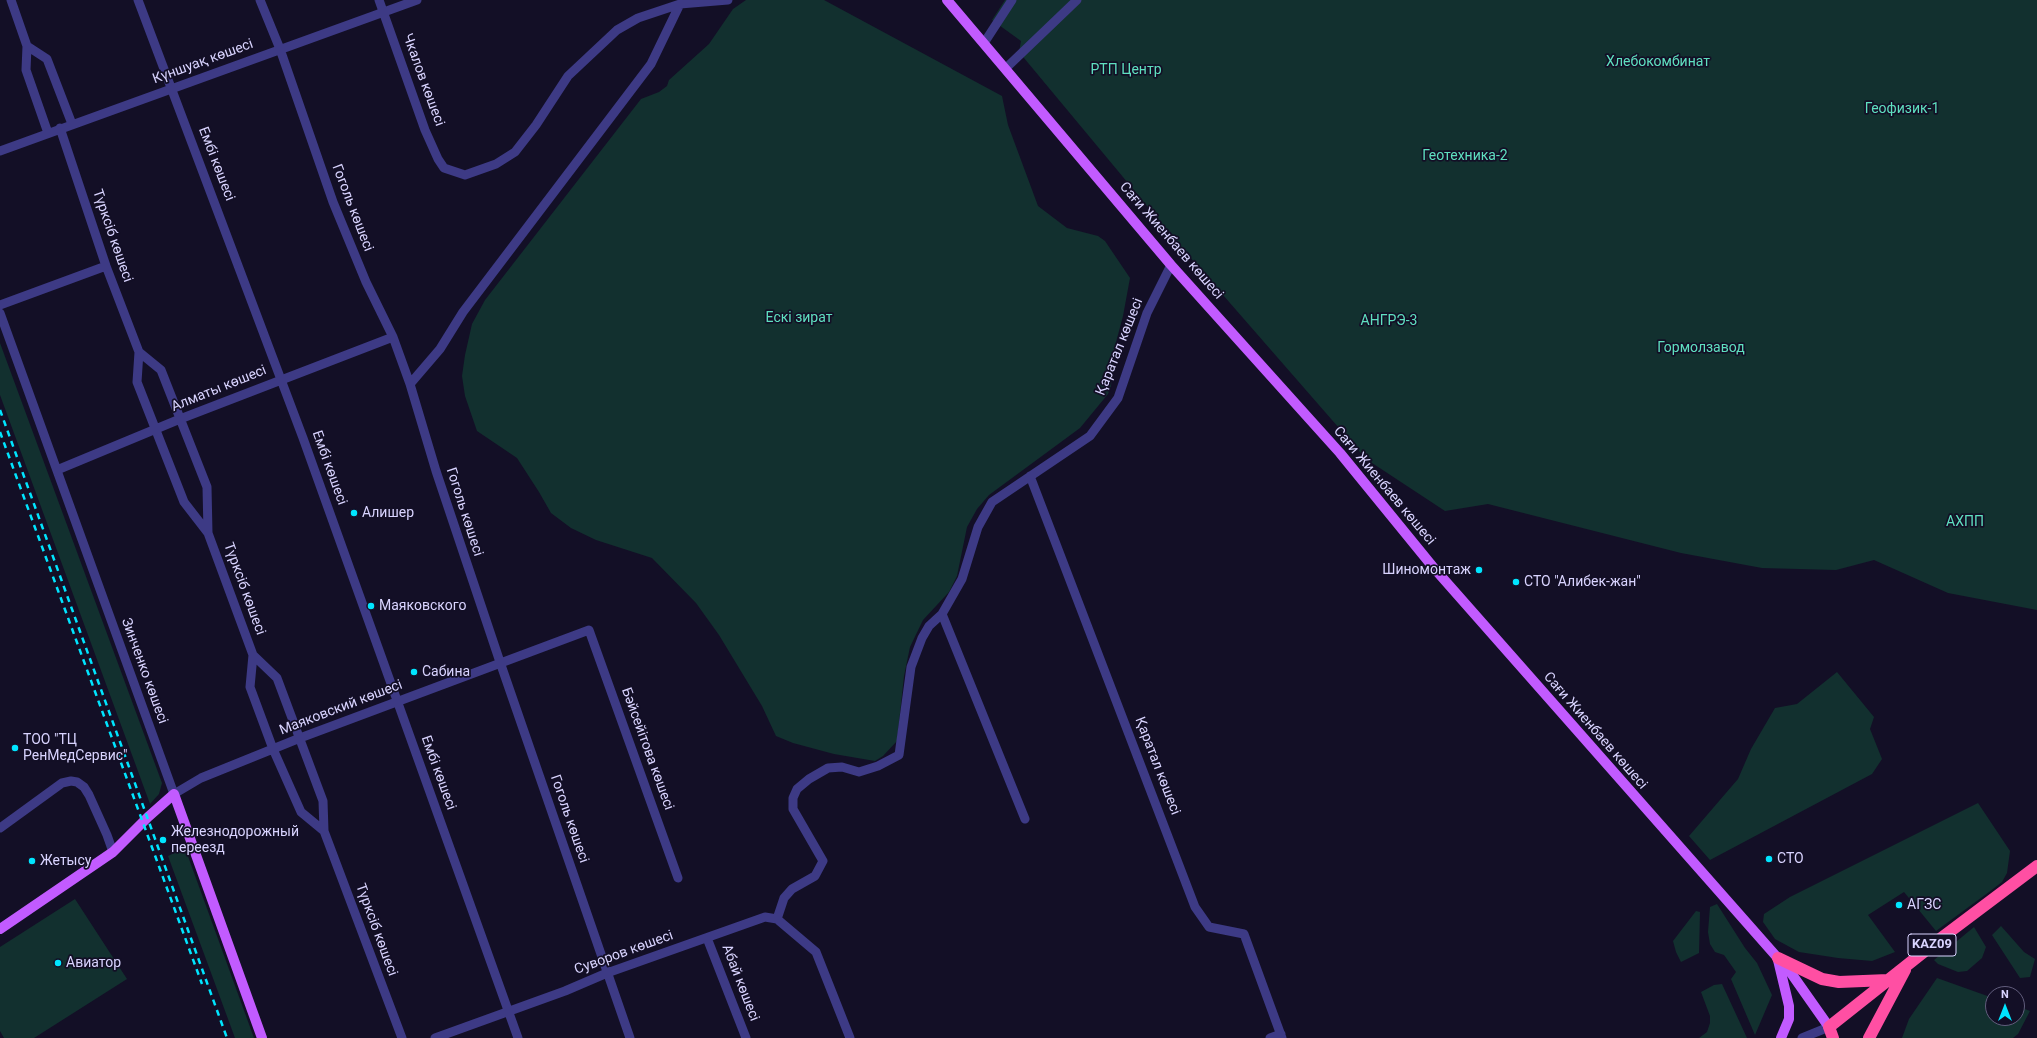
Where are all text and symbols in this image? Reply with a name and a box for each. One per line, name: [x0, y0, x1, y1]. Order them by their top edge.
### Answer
street label: Чкалов көшесі: [398, 31, 448, 129]
street label: Күншуақ көшесі: [150, 36, 256, 88]
park label: Хлебокомбинат: [1606, 54, 1710, 70]
park label: РТП Центр: [1091, 62, 1161, 78]
park label: Геофизик-1: [1865, 101, 1939, 117]
street label: Ембі көшесі: [194, 125, 238, 203]
park label: Геотехника-2: [1422, 148, 1508, 164]
street label: Гоголь көшесі: [328, 162, 376, 254]
street label: Сағи Жиенбаев көшесі: [1116, 179, 1226, 303]
street label: Түрксіб көшесі: [88, 187, 136, 285]
street label: Қаратал көшесі: [1093, 296, 1147, 398]
park label: Ескі зират: [766, 310, 832, 326]
park label: АНГРЭ-3: [1361, 313, 1417, 329]
park label: Гормолзавод: [1657, 340, 1745, 356]
street label: Алматы көшесі: [169, 362, 269, 416]
street label: Сағи Жиенбаев көшесі: [1329, 423, 1439, 549]
street label: Ембі көшесі: [308, 429, 350, 507]
street label: Гоголь көшесі: [442, 466, 486, 558]
place label: Алишер: [362, 505, 414, 521]
marker: Алишер: [349, 508, 359, 518]
park label: АХПП: [1946, 514, 1984, 530]
street label: Түрксіб көшесі: [220, 541, 268, 637]
place label: Шиномонтаж: [1382, 562, 1471, 578]
marker: Шиномонтаж: [1474, 565, 1484, 575]
place label: СТО "Алибек-жан": [1524, 574, 1641, 590]
marker: СТО "Алибек-жан": [1511, 577, 1521, 587]
place label: Маяковского: [379, 598, 466, 614]
marker: Маяковского: [366, 601, 376, 611]
street label: Зинченко көшесі: [117, 616, 171, 726]
place label: Сабина: [422, 664, 470, 680]
marker: Сабина: [409, 667, 419, 677]
street label: Сағи Жиенбаев көшесі: [1540, 669, 1650, 793]
street label: Маяковский көшесі: [277, 677, 405, 739]
street label: Бәйсейітова көшесі: [617, 686, 677, 812]
street label: Қаратал көшесі: [1131, 715, 1183, 817]
place label: ТОО "ТЦ РенМедСервис": [23, 732, 128, 764]
street label: Ембі көшесі: [417, 734, 459, 812]
marker: ТОО "ТЦ РенМедСервис": [10, 743, 20, 753]
street label: Гоголь көшесі: [546, 773, 592, 865]
place label: Железнодорожный переезд: [171, 824, 299, 856]
marker: Железнодорожный переезд: [158, 835, 168, 845]
place label: СТО: [1777, 851, 1804, 867]
place label: Жетысу: [40, 853, 91, 869]
marker: СТО: [1764, 854, 1774, 864]
marker: Жетысу: [27, 856, 37, 866]
street label: Түрксіб көшесі: [352, 882, 400, 978]
place label: АГЗС: [1907, 897, 1941, 913]
marker: АГЗС: [1894, 900, 1904, 910]
street label: Суворов көшесі: [572, 927, 676, 979]
road number: KAZ09: [1908, 934, 1956, 956]
street label: Абай көшесі: [718, 942, 762, 1024]
place label: Авиатор: [66, 955, 121, 971]
marker: Авиатор: [53, 958, 63, 968]
north arrow: [1985, 986, 2025, 1026]
text: N: [2001, 988, 2009, 1001]

